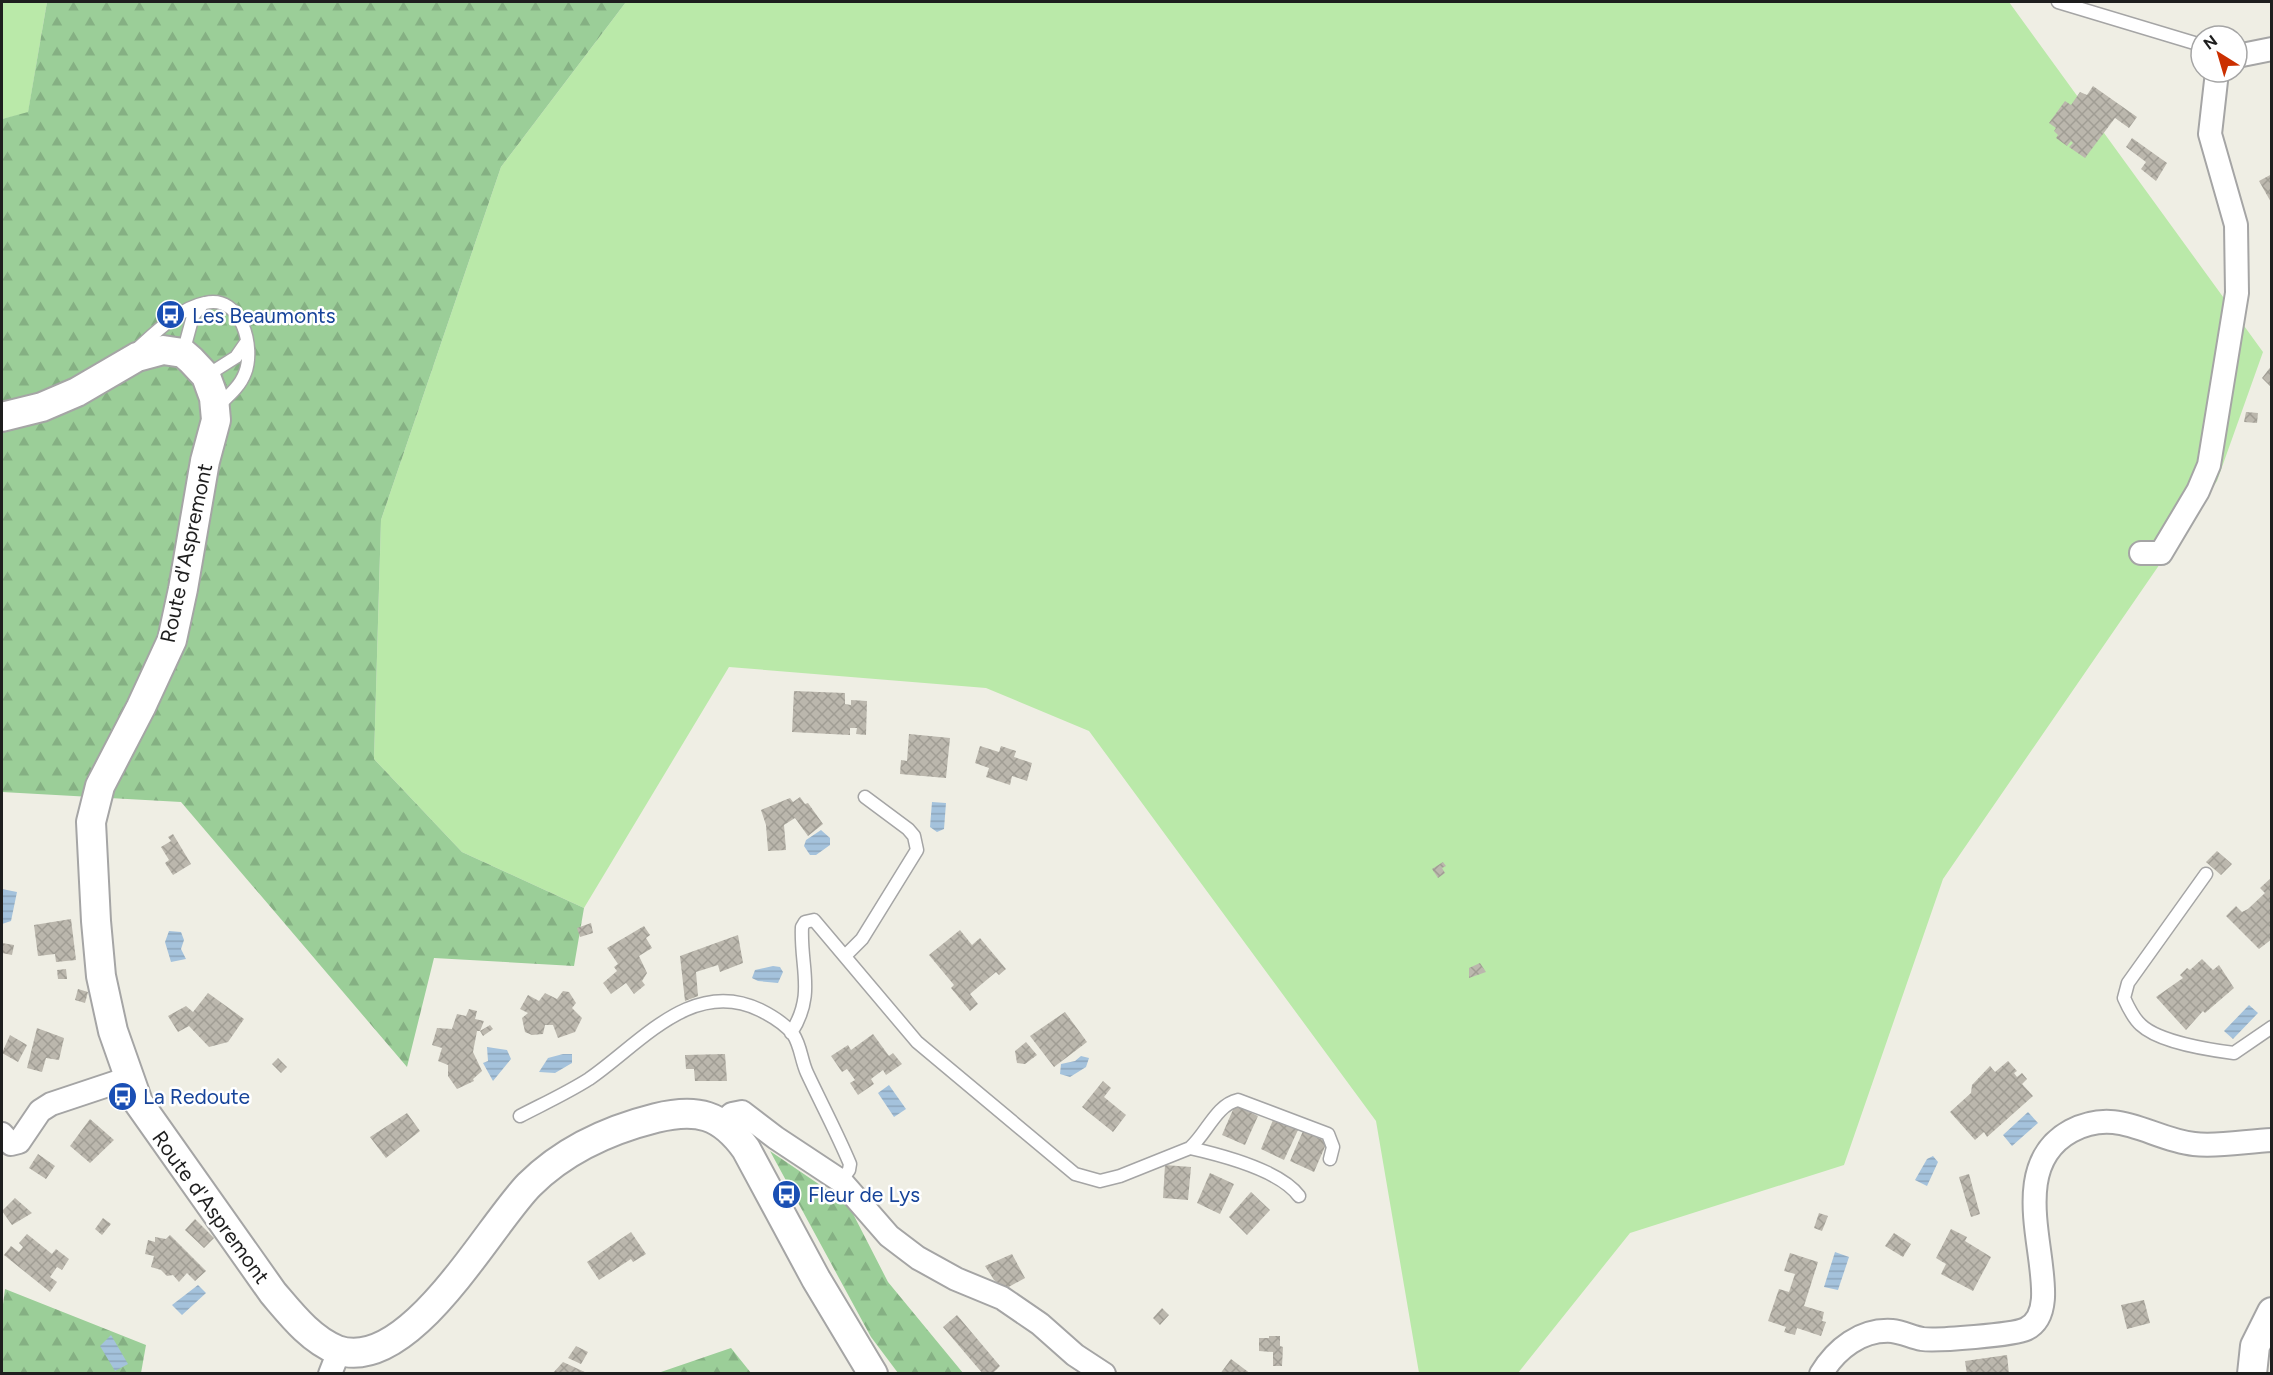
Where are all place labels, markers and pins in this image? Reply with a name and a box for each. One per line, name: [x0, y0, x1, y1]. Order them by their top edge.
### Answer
bus stop icon: Les Beaumonts: [155, 299, 187, 331]
place label: Les Beaumonts: [192, 303, 336, 328]
bus stop icon: La Redoute: [106, 1080, 138, 1112]
place label: La Redoute: [143, 1084, 250, 1109]
bus stop icon: Fleur de Lys: [771, 1178, 803, 1210]
place label: Fleur de Lys: [808, 1182, 920, 1207]

